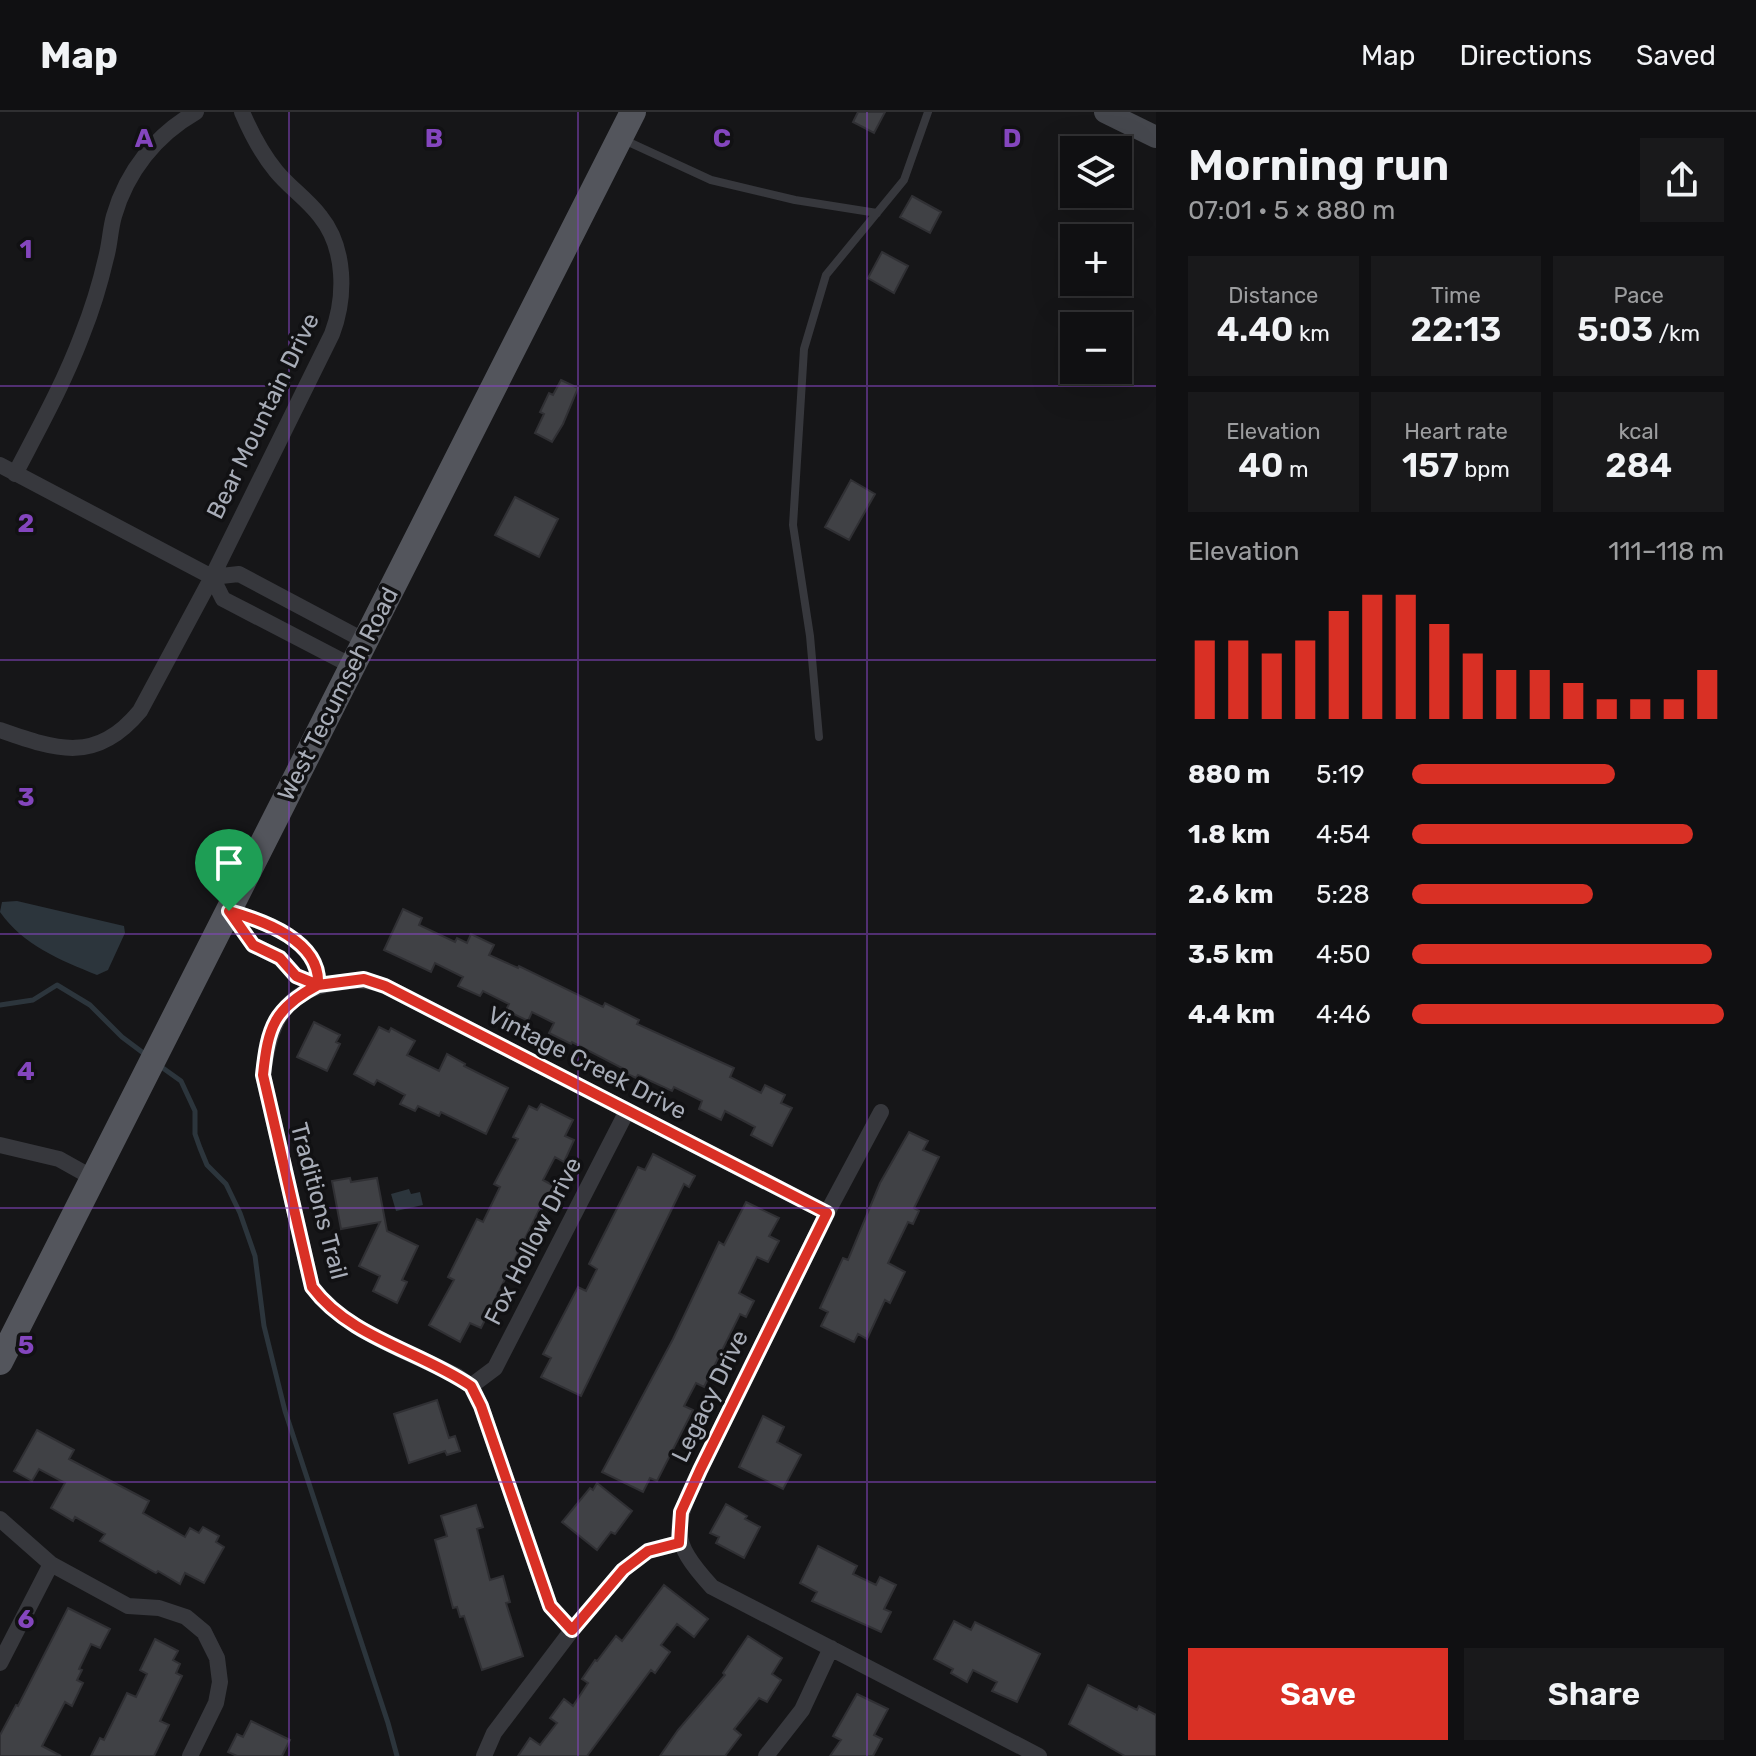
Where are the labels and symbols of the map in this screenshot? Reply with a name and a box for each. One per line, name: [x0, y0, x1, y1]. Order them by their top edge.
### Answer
text: A: [135, 123, 154, 154]
text: B: [425, 123, 443, 154]
text: C: [713, 123, 731, 154]
text: D: [1003, 123, 1021, 154]
text: 1: [20, 234, 32, 265]
street label: Bear Mountain Drive: [201, 309, 325, 523]
text: 2: [18, 508, 34, 539]
street label: West Tecumseh Road: [272, 582, 404, 806]
text: 3: [17, 782, 35, 813]
pin: [195, 829, 263, 911]
street label: Vintage Creek Drive: [483, 1001, 691, 1125]
text: 4: [17, 1056, 35, 1087]
street label: Traditions Trail: [285, 1120, 353, 1282]
street label: Fox Hollow Drive: [479, 1152, 587, 1330]
street label: Legacy Drive: [666, 1325, 754, 1467]
text: 5: [18, 1330, 34, 1361]
text: 6: [18, 1604, 35, 1635]

